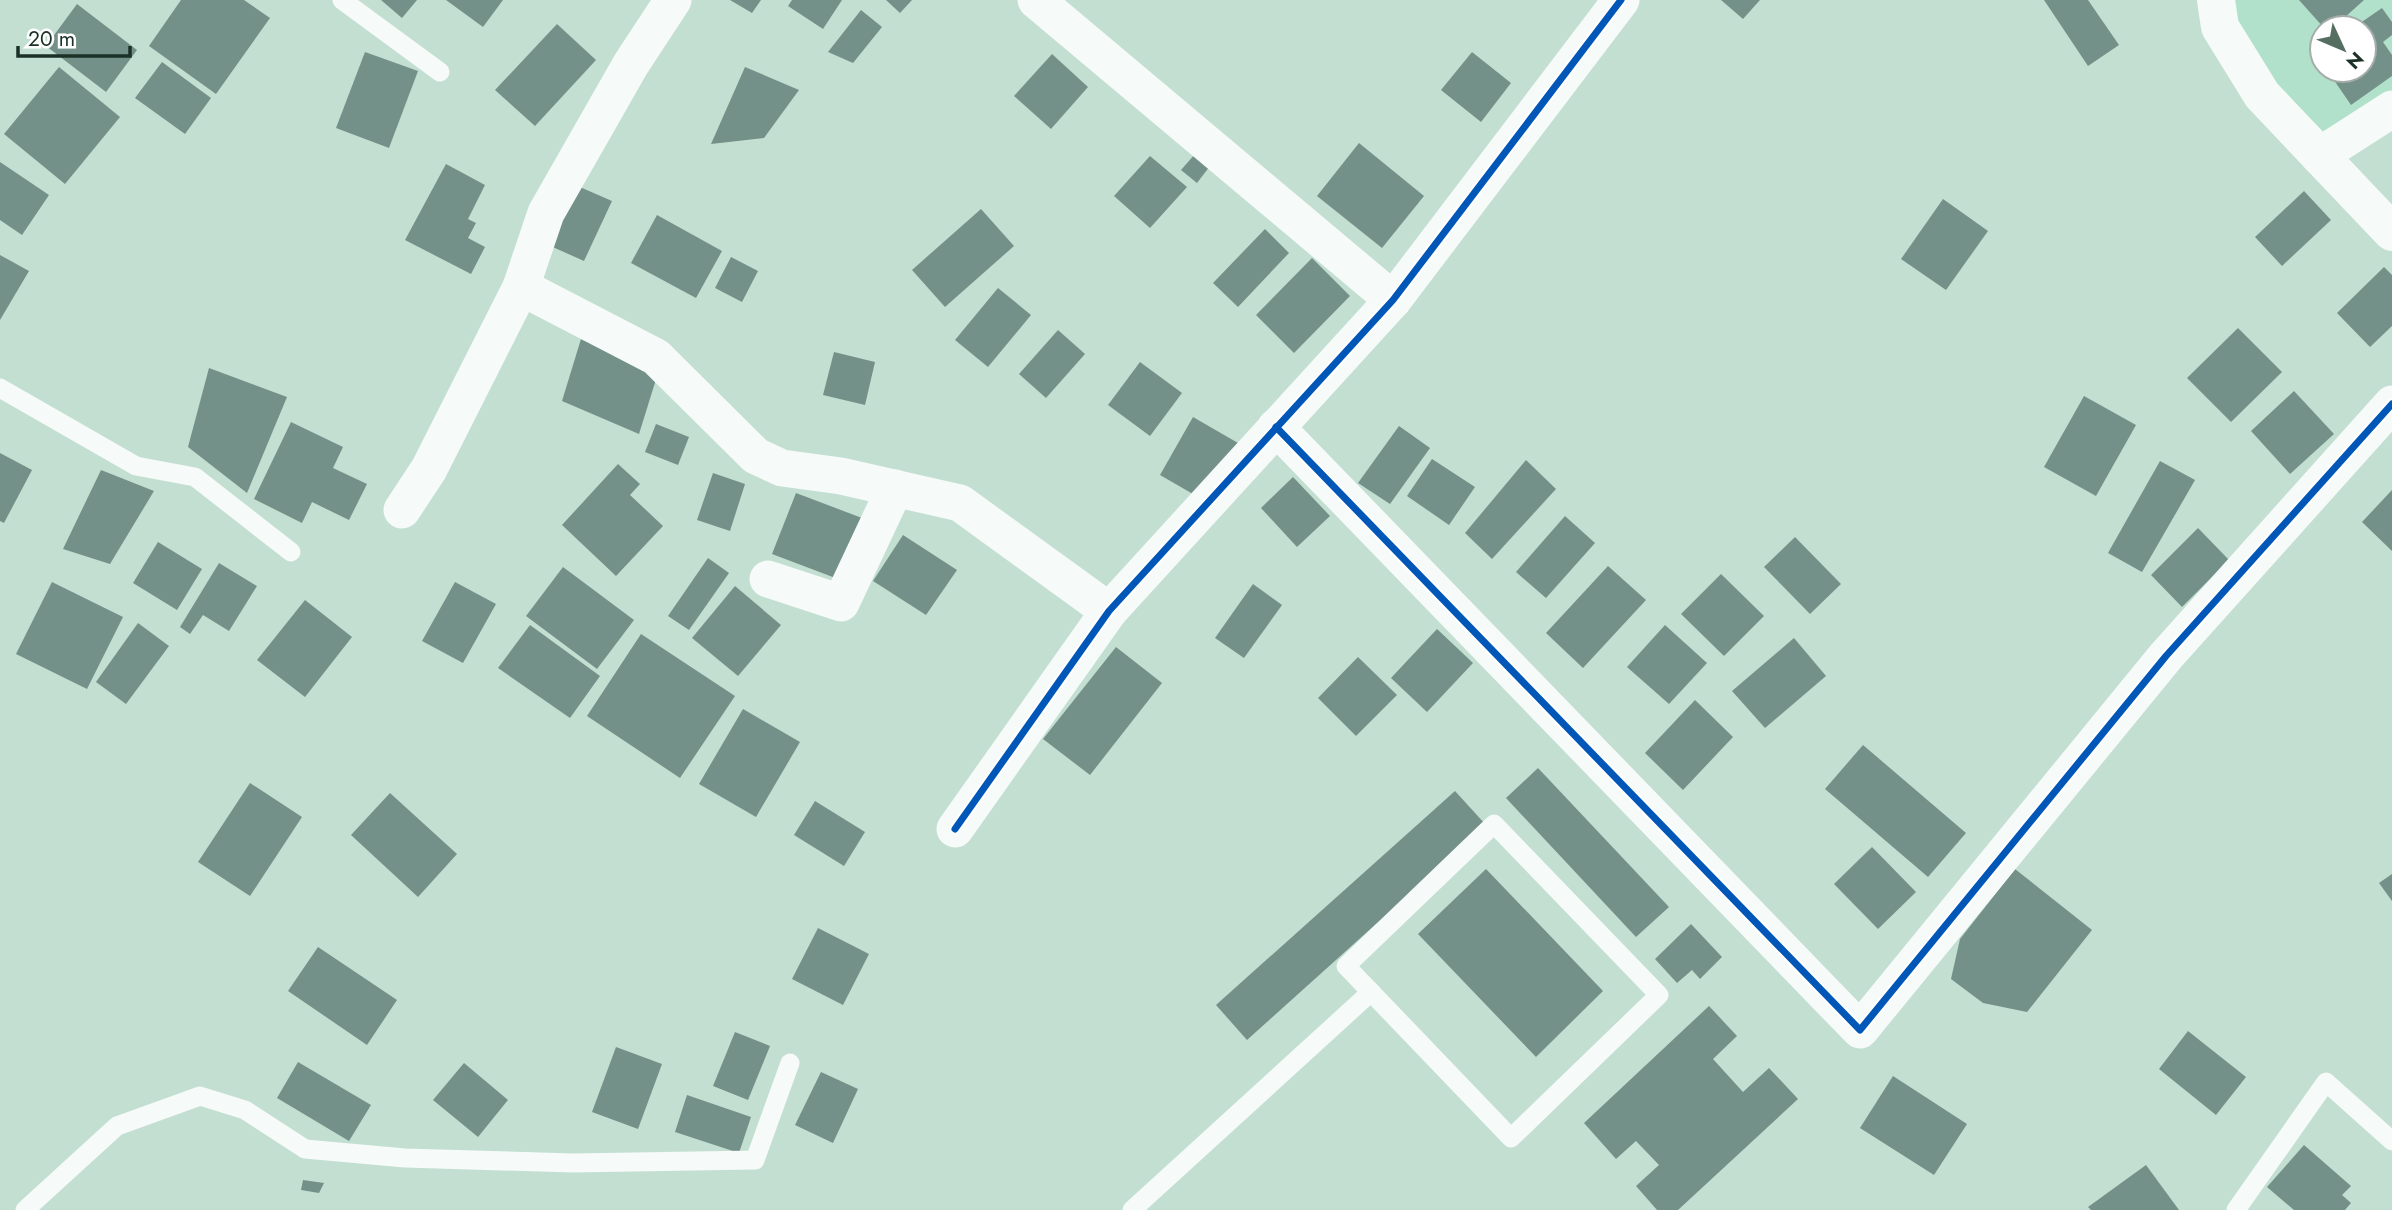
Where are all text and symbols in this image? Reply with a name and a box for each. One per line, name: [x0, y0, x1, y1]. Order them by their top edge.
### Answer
scale bar: [18, 14, 130, 58]
north arrow: [2308, 14, 2378, 84]
text: 20 m: [28, 24, 75, 54]
text: N: [2340, 46, 2370, 75]

